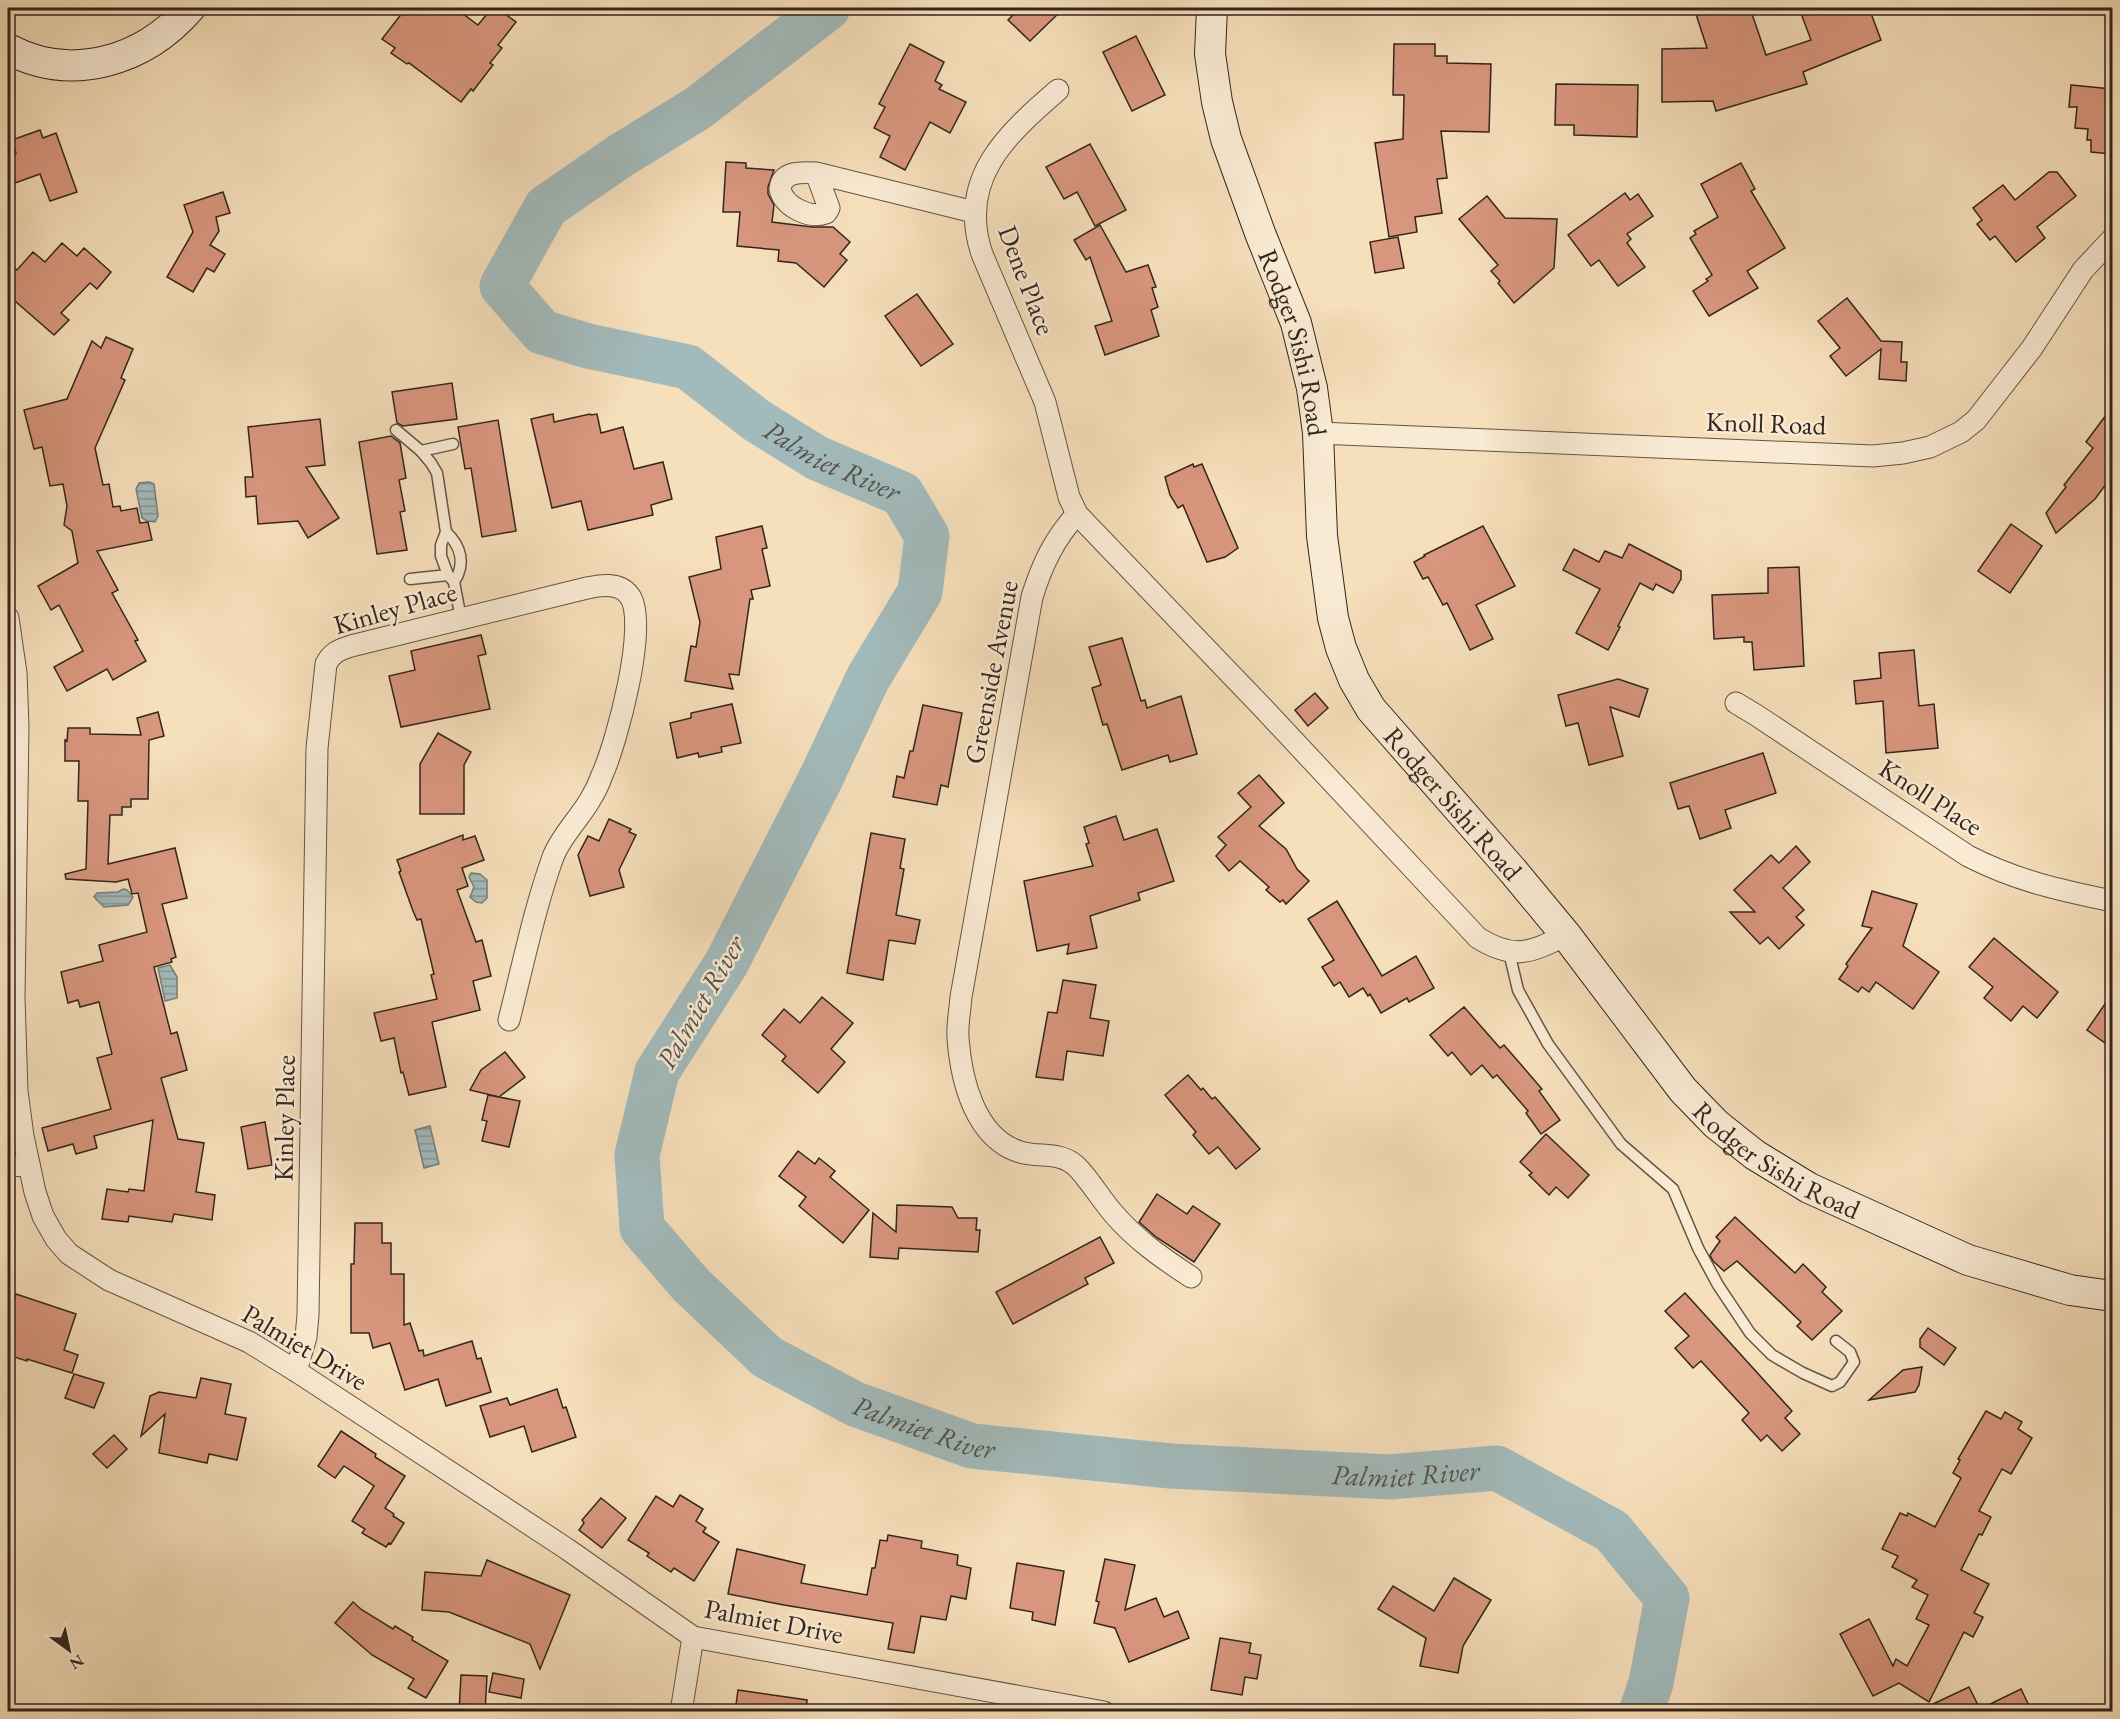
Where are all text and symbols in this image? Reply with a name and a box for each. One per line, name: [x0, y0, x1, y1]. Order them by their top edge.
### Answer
street label: Dene Place: [990, 220, 1064, 340]
street label: Rodger Sishi Road: [1251, 244, 1336, 438]
street label: Knoll Road: [1705, 403, 1827, 443]
water label: Palmiet River: [757, 411, 907, 510]
street label: Kinley Place: [329, 574, 461, 642]
street label: Greenside Avenue: [956, 577, 1026, 767]
street label: Rodger Sishi Road: [1377, 719, 1531, 888]
street label: Knoll Place: [1872, 750, 1990, 844]
water label: Palmiet River: [647, 928, 753, 1075]
street label: Kinley Place: [265, 1054, 303, 1182]
street label: Rodger Sishi Road: [1686, 1093, 1866, 1227]
street label: Palmiet Drive: [236, 1296, 374, 1398]
water label: Palmiet River: [848, 1387, 998, 1466]
water label: Palmiet River: [1331, 1451, 1482, 1495]
street label: Palmiet Drive: [702, 1590, 846, 1652]
north arrow: [39, 1620, 99, 1680]
text: N: [66, 1650, 88, 1675]

